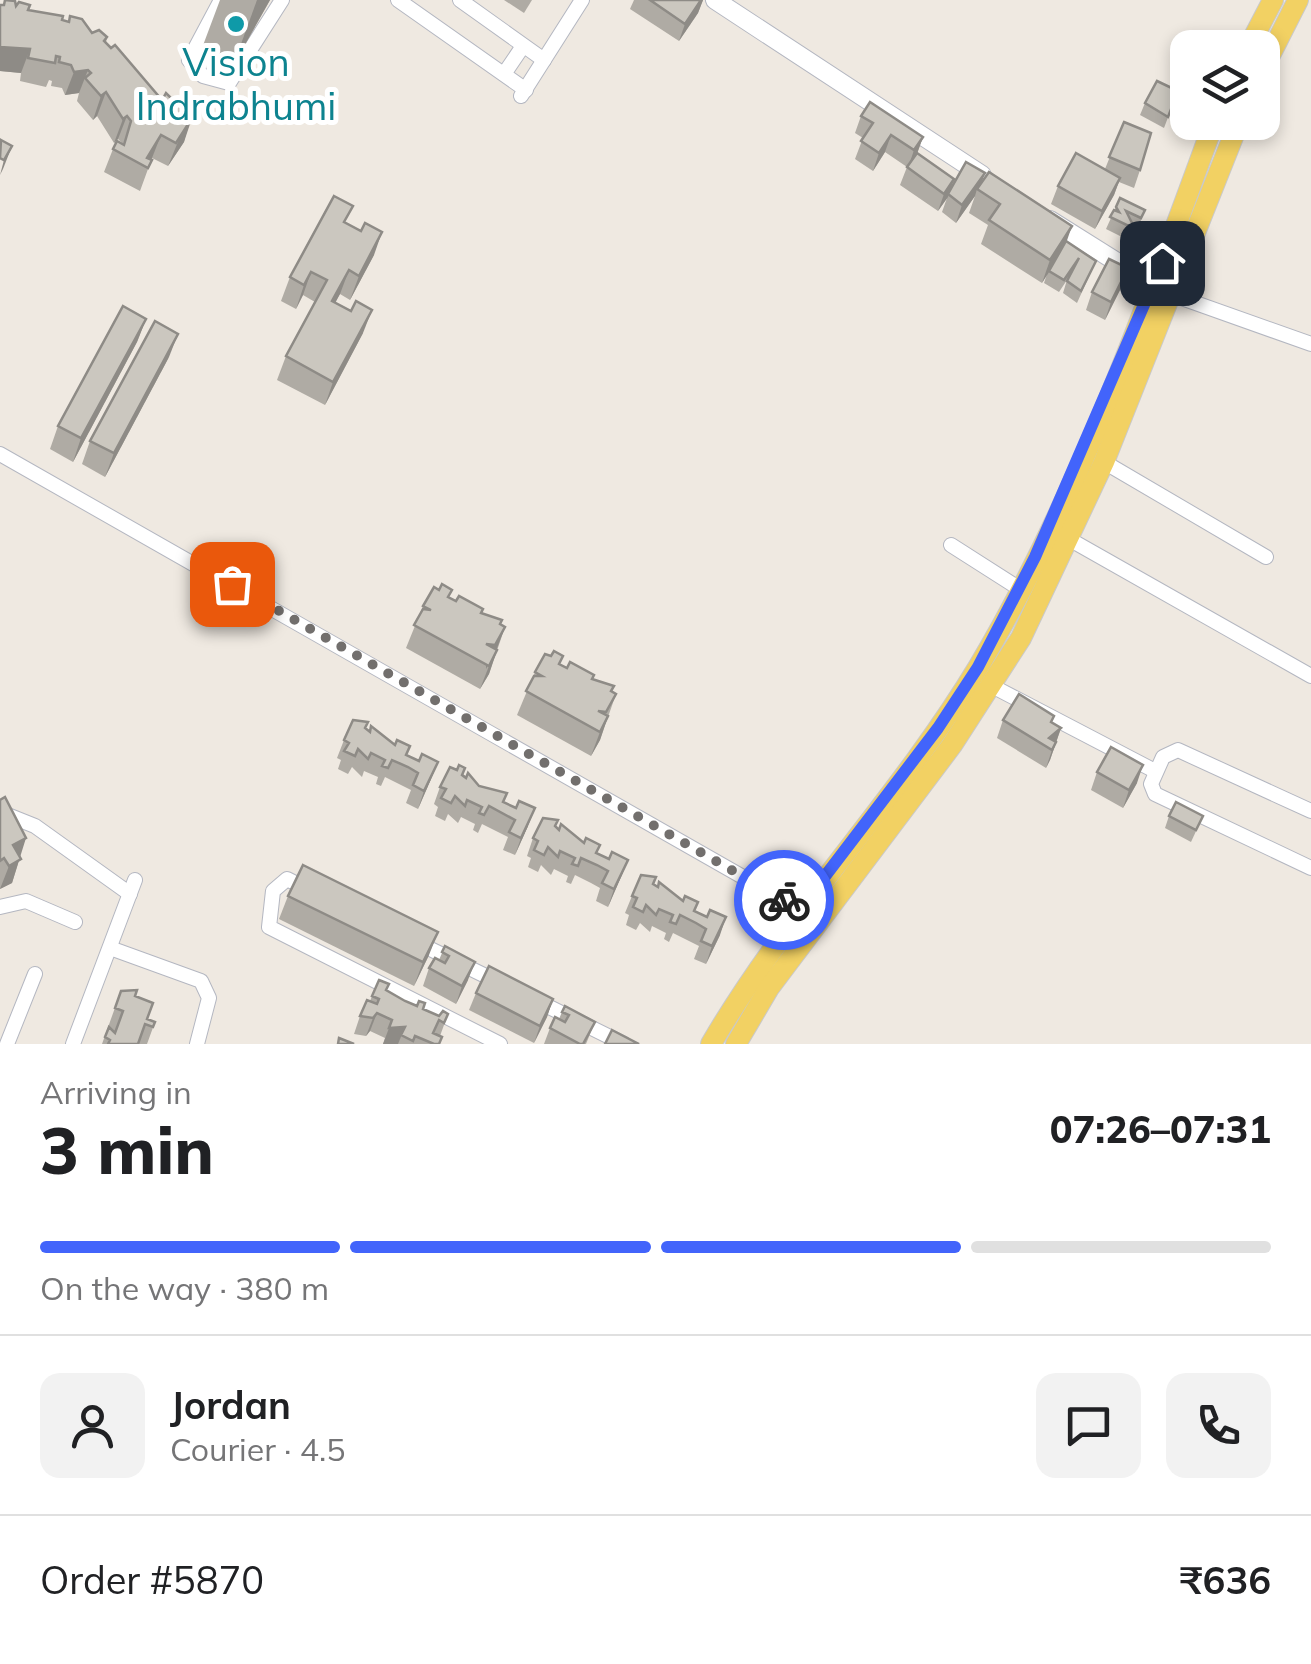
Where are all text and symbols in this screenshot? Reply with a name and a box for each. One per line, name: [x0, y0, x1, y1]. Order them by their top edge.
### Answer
marker: Vision Indrabhumi: [225, 13, 247, 35]
map controls: [1170, 30, 1280, 140]
button: layers: [1170, 30, 1280, 140]
place label: Vision Indrabhumi: [136, 38, 336, 130]
pin: [1120, 221, 1205, 306]
icon: home: [1135, 236, 1190, 291]
pin: [190, 542, 275, 627]
icon: bag: [205, 557, 260, 612]
courier: [734, 850, 834, 950]
icon: bike: [757, 873, 812, 928]
text: Arriving in: [40, 1072, 192, 1112]
text: 07:26–07:31: [1050, 1105, 1271, 1153]
text: 3 min: [40, 1109, 214, 1190]
text: On the way · 380 m: [40, 1268, 329, 1308]
button: person: [40, 1373, 145, 1478]
button: chat: [1036, 1373, 1141, 1478]
button: phone: [1166, 1373, 1271, 1478]
text: Jordan: [170, 1381, 291, 1429]
text: Courier · 4.5: [170, 1429, 346, 1469]
text: Order #5870: [40, 1556, 264, 1604]
text: ₹636: [1180, 1556, 1271, 1604]

